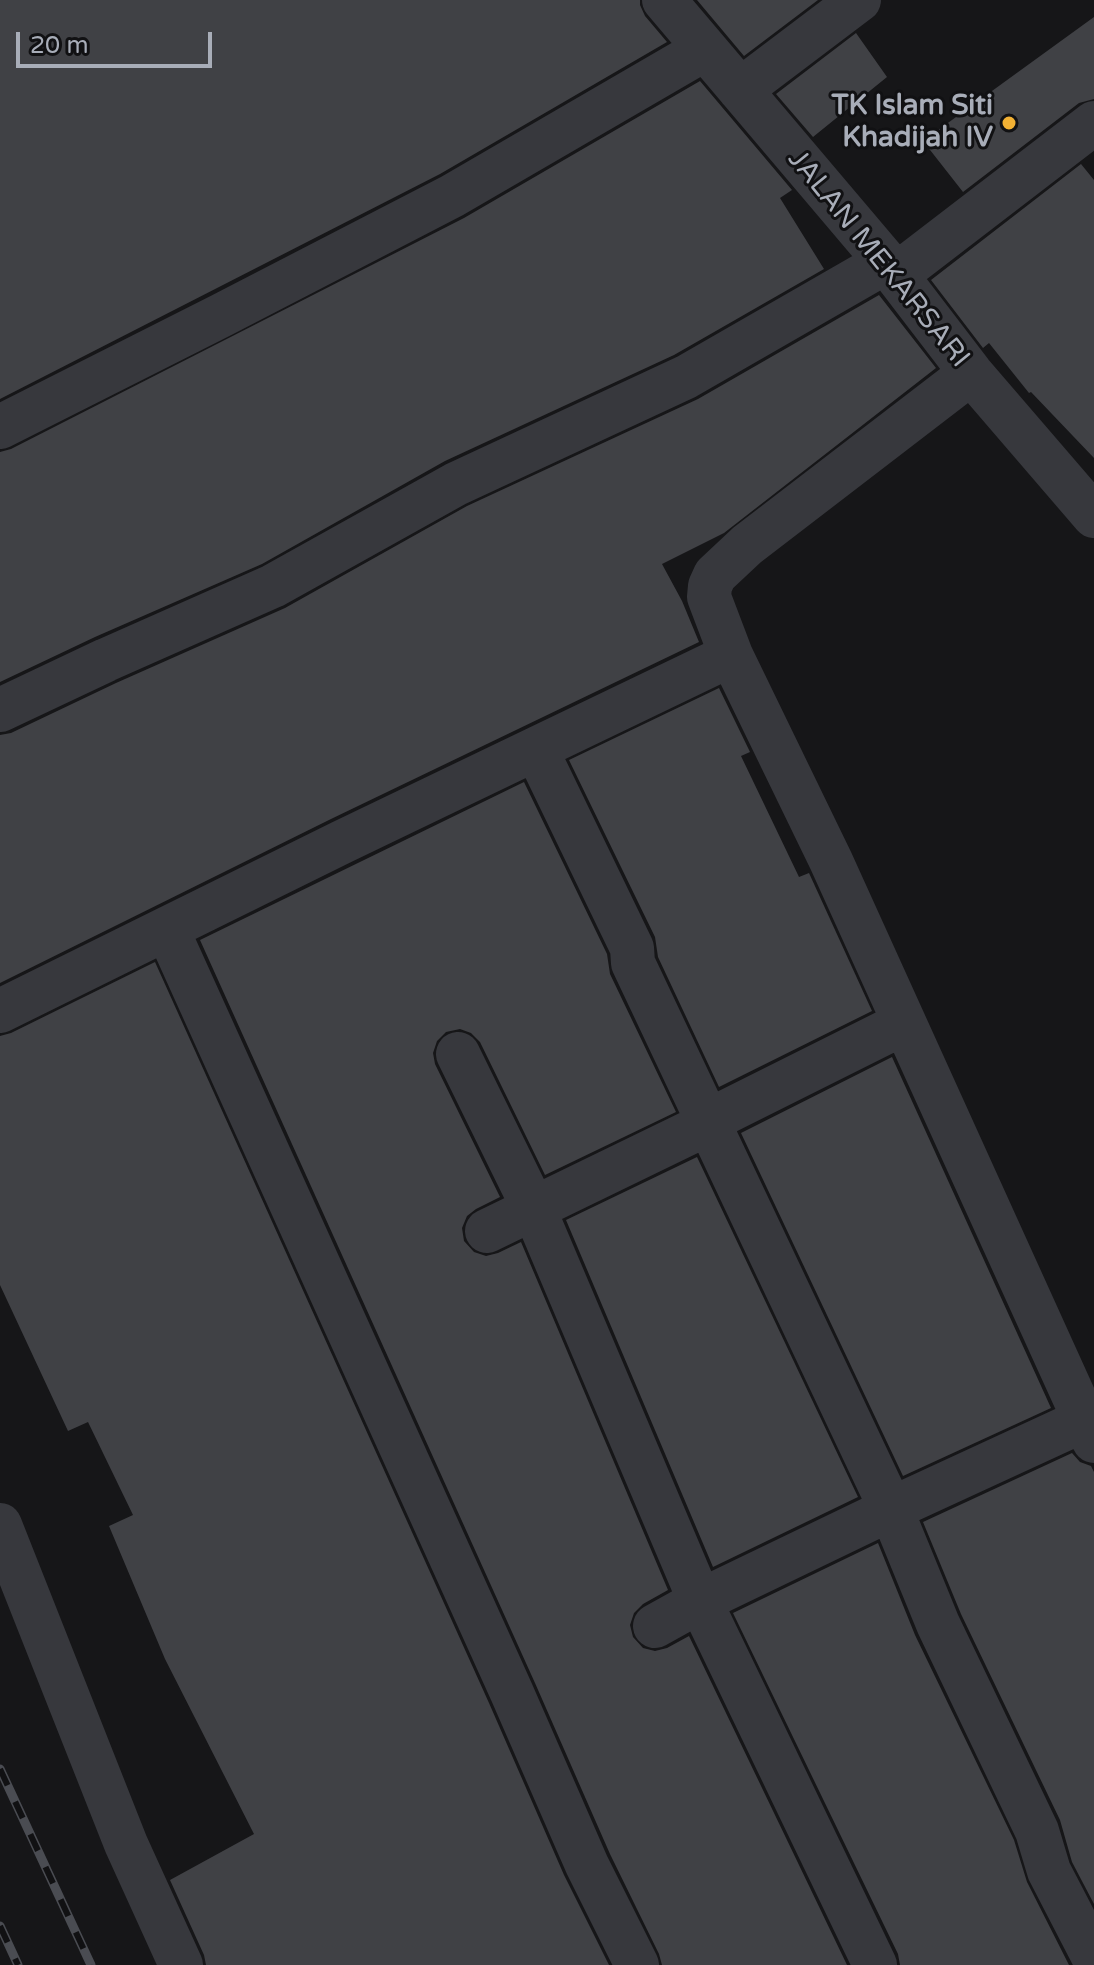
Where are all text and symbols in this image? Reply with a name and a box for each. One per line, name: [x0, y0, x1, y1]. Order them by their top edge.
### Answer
scale bar: [20, 16, 216, 66]
text: 20 m: [30, 31, 88, 60]
place label: TK Islam Siti Khadijah IV: [831, 90, 993, 156]
marker: TK Islam Siti Khadijah IV: [1000, 114, 1018, 132]
street label: JALAN MEKARSARI: [780, 143, 976, 375]

